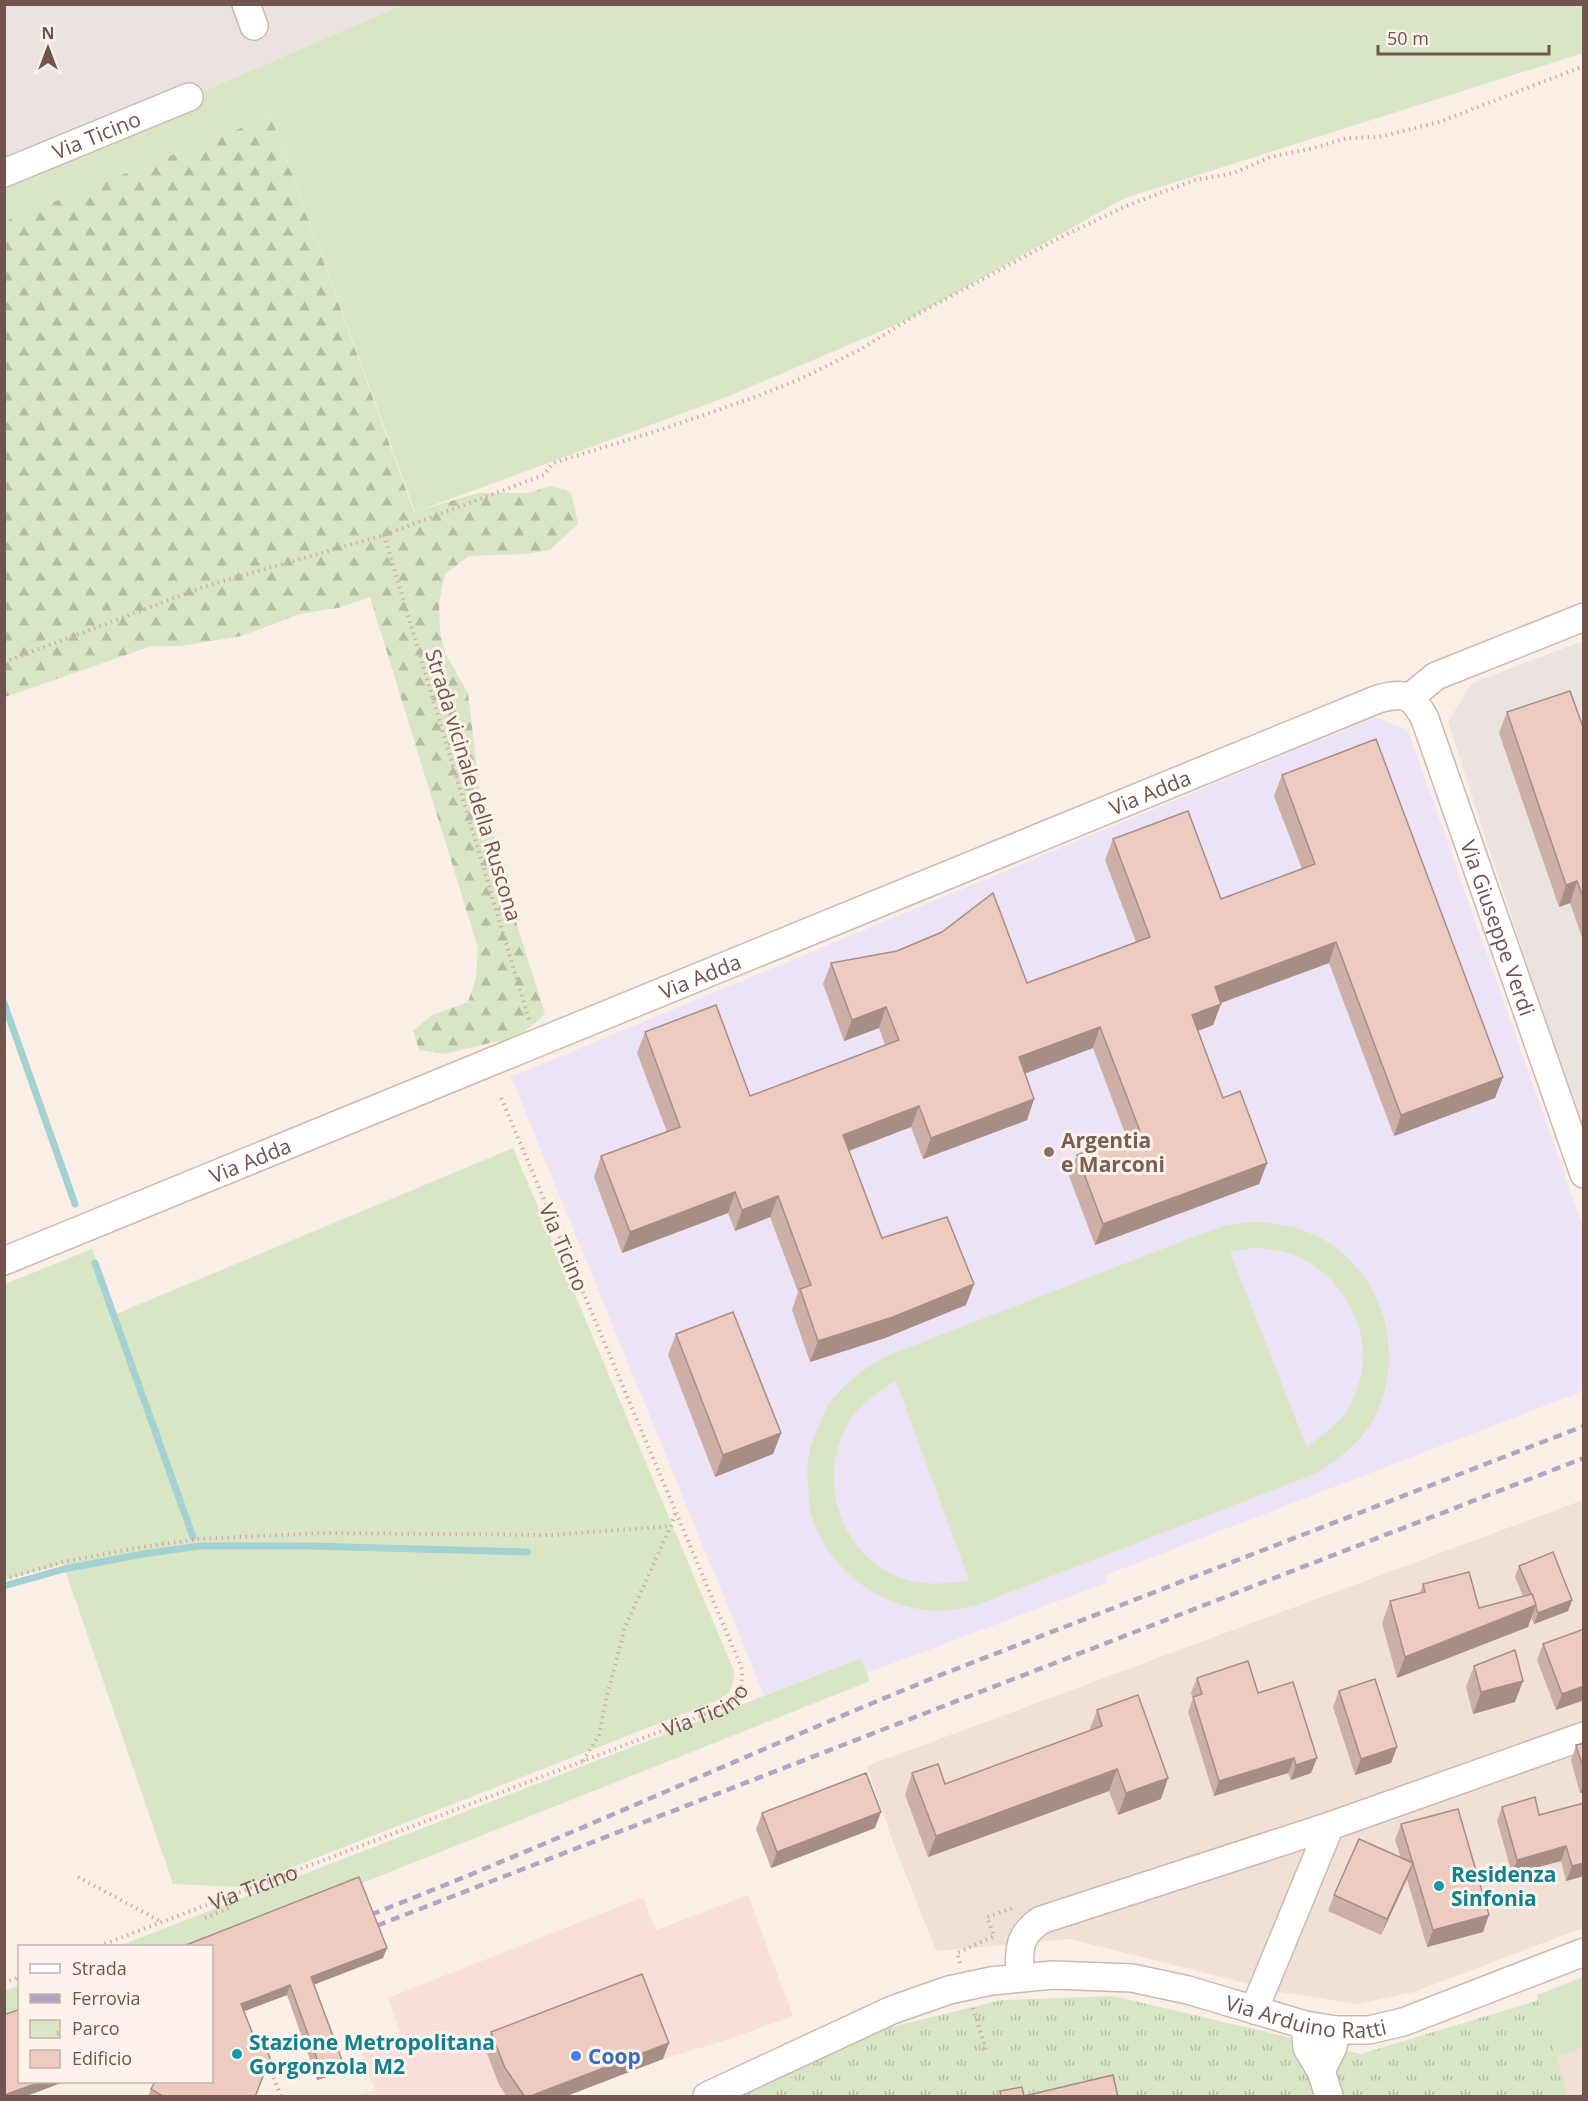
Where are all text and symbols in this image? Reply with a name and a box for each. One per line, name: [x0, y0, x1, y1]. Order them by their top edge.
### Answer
north arrow: [18, 18, 78, 78]
scale bar: [1378, 18, 1549, 56]
text: N: [41, 22, 55, 44]
text: 50 m: [1387, 26, 1429, 50]
street label: Via Ticino: [48, 104, 145, 166]
street label: Strada vicinale della Ruscona: [419, 646, 529, 924]
street label: Via Adda: [1105, 763, 1195, 821]
street label: Via Giuseppe Verdi: [1454, 836, 1542, 1019]
street label: Via Adda: [655, 947, 745, 1005]
place label: Argentia e Marconi: [1061, 1126, 1165, 1178]
street label: Via Adda: [205, 1131, 295, 1189]
marker: Argentia e Marconi: [1042, 1145, 1056, 1159]
street label: Via Ticino: [533, 1199, 595, 1295]
street label: Via Ticino: [659, 1680, 754, 1743]
street label: Via Ticino: [205, 1857, 301, 1917]
place label: Residenza Sinfonia: [1451, 1860, 1557, 1912]
marker: Residenza Sinfonia: [1432, 1879, 1446, 1893]
legend: [18, 1945, 213, 2083]
text: Strada: [72, 1956, 127, 1980]
text: Ferrovia: [72, 1986, 140, 2010]
street label: Via Arduino Ratti: [1222, 1988, 1389, 2044]
text: Parco: [72, 2016, 120, 2040]
place label: Stazione Metropolitana Gorgonzola M2: [249, 2028, 495, 2080]
place label: Coop: [588, 2042, 641, 2070]
text: Edificio: [72, 2046, 132, 2070]
marker: Stazione Metropolitana Gorgonzola M2: [230, 2047, 244, 2061]
marker: Coop: [569, 2049, 583, 2063]

